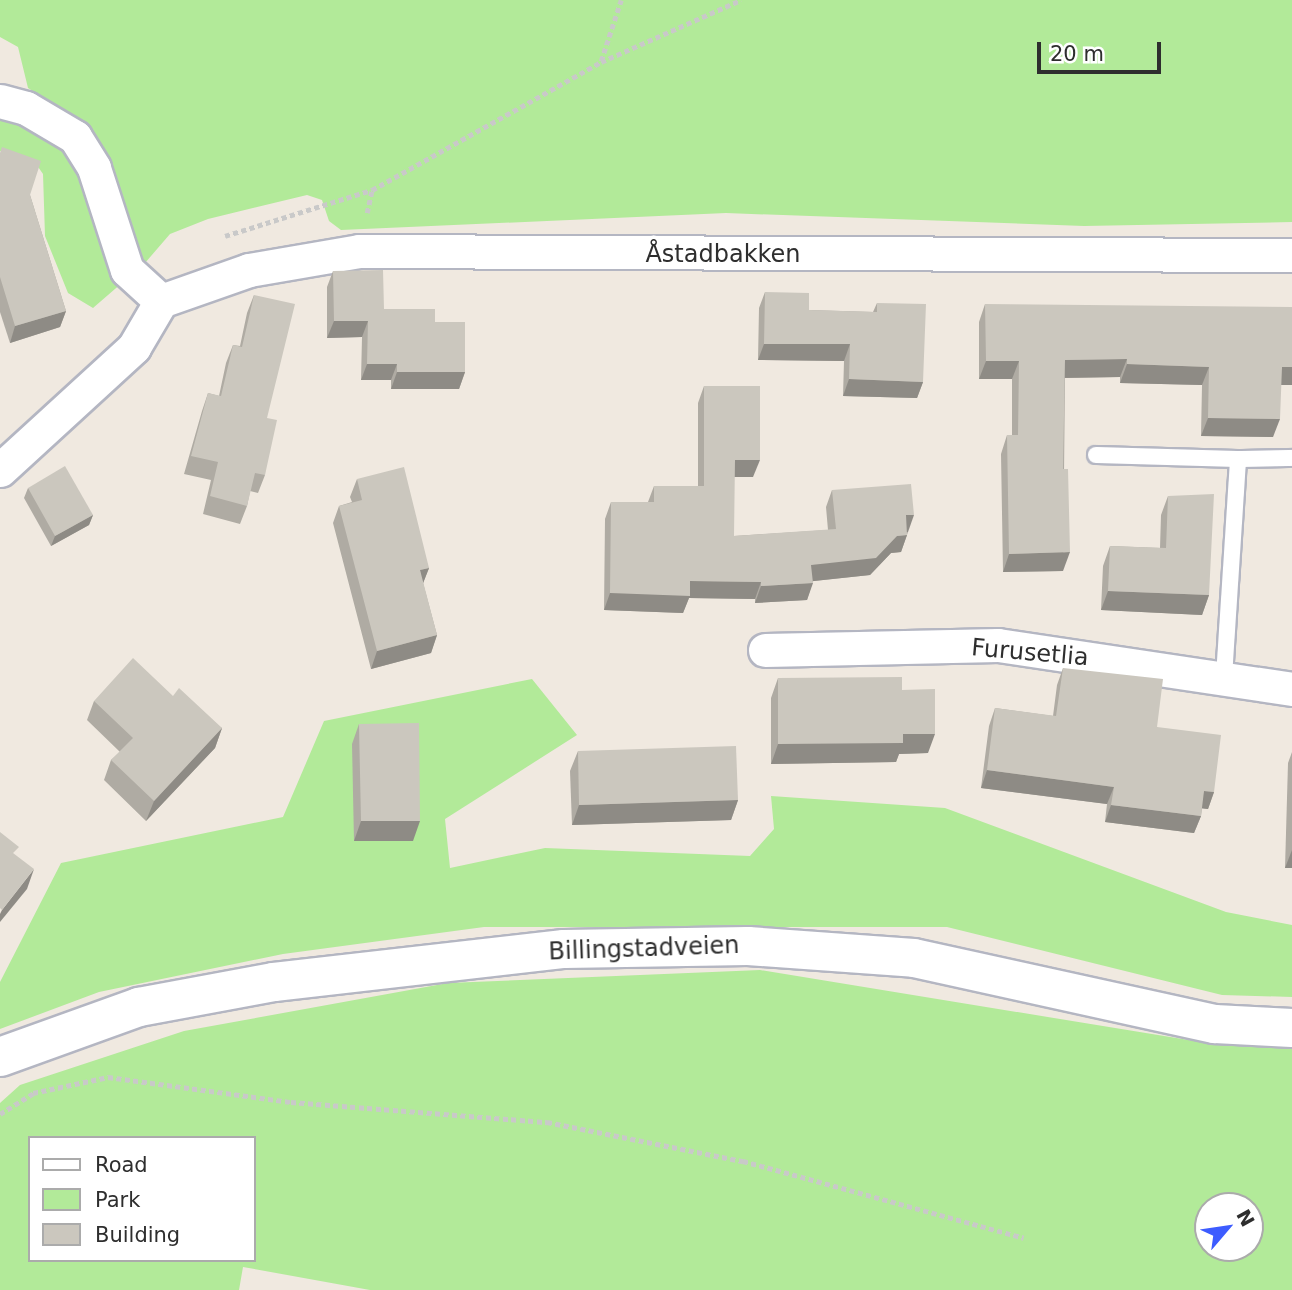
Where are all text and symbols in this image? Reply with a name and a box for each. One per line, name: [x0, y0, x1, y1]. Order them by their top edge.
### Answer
scale bar: [1040, 28, 1164, 72]
text: 20 m: [1050, 42, 1104, 66]
street label: Åstadbakken: [645, 241, 801, 269]
street label: Furusetlia: [970, 634, 1090, 672]
street label: Billingstadveien: [548, 931, 740, 967]
legend: [28, 1136, 256, 1262]
text: Road: [95, 1153, 148, 1177]
text: Park: [95, 1188, 140, 1212]
north arrow: [1194, 1192, 1264, 1262]
text: N: [1232, 1205, 1259, 1230]
text: Building: [95, 1223, 180, 1247]

